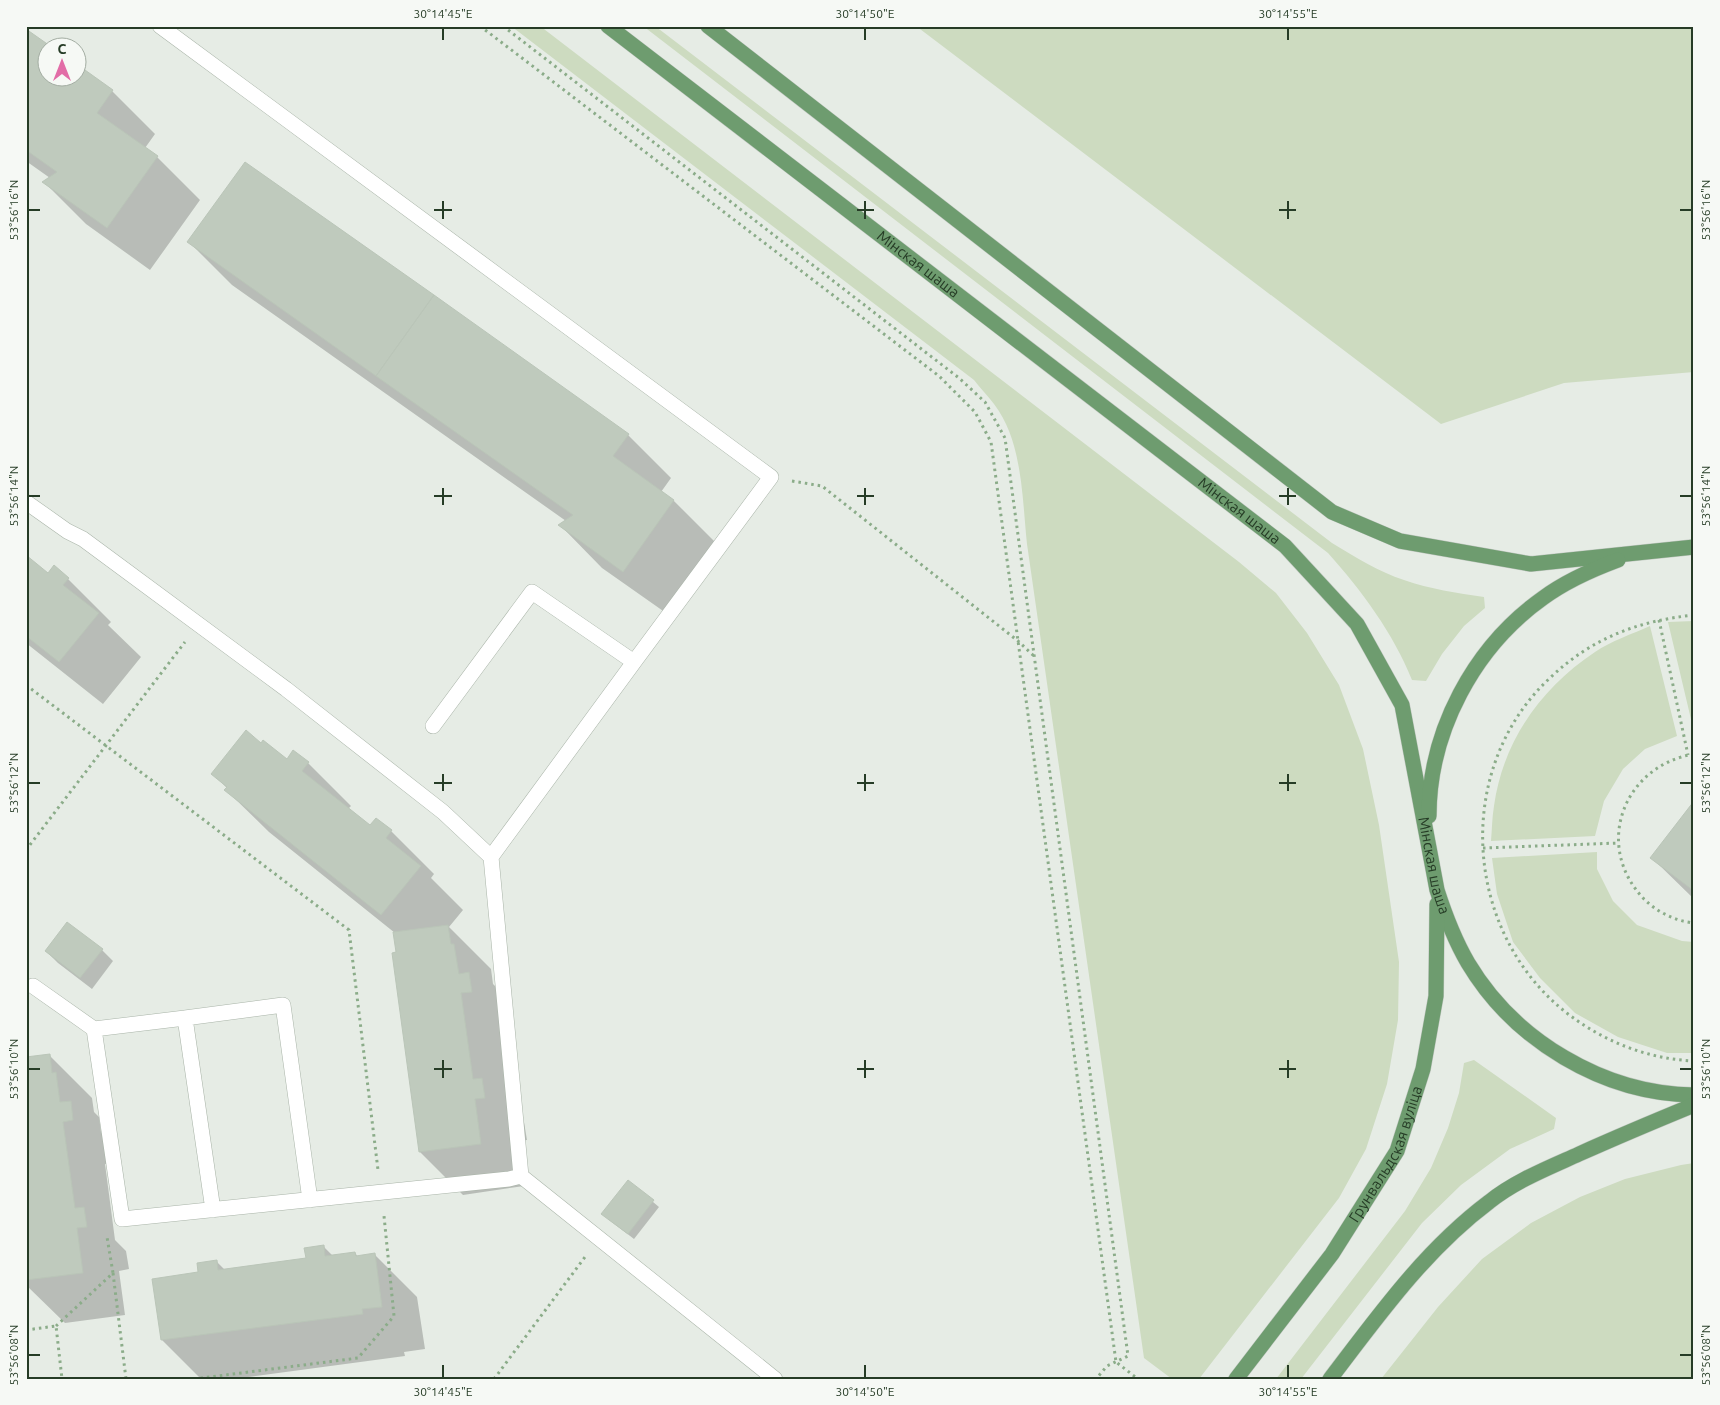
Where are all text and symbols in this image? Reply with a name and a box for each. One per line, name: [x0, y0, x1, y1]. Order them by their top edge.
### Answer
text: 30°14'45"E: [414, 7, 473, 20]
text: 30°14'50"E: [836, 7, 895, 20]
text: 30°14'55"E: [1259, 7, 1318, 20]
north arrow: [38, 38, 88, 88]
text: С: [58, 41, 67, 57]
text: 53°56'16"N: [7, 180, 20, 240]
text: 53°56'16"N: [1699, 180, 1712, 240]
street label: Мінская шаша: [874, 227, 963, 301]
text: 53°56'14"N: [7, 466, 20, 526]
text: 53°56'14"N: [1699, 466, 1712, 526]
street label: Мінская шаша: [1195, 474, 1284, 547]
text: 53°56'12"N: [7, 753, 20, 813]
text: 53°56'12"N: [1699, 753, 1712, 813]
street label: Мінская шаша: [1415, 815, 1453, 916]
text: 53°56'10"N: [7, 1039, 20, 1099]
text: 53°56'10"N: [1699, 1039, 1712, 1099]
street label: Грунвальдская вуліца: [1345, 1084, 1425, 1225]
text: 53°56'08"N: [7, 1325, 20, 1385]
text: 53°56'08"N: [1699, 1325, 1712, 1385]
text: 30°14'45"E: [414, 1385, 473, 1398]
text: 30°14'50"E: [836, 1385, 895, 1398]
text: 30°14'55"E: [1259, 1385, 1318, 1398]

